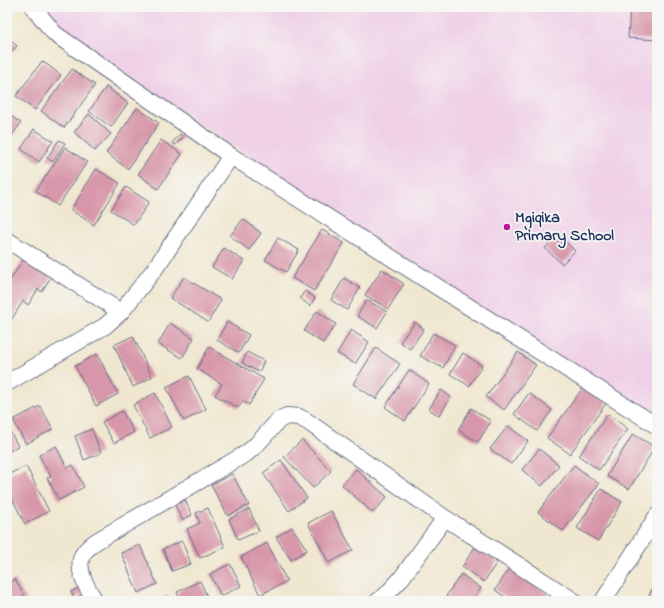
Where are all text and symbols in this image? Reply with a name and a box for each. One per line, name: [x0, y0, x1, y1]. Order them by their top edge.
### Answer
place label: Mgiqika Primary School: [515, 206, 614, 249]
marker: Mgiqika Primary School: [502, 222, 512, 232]

